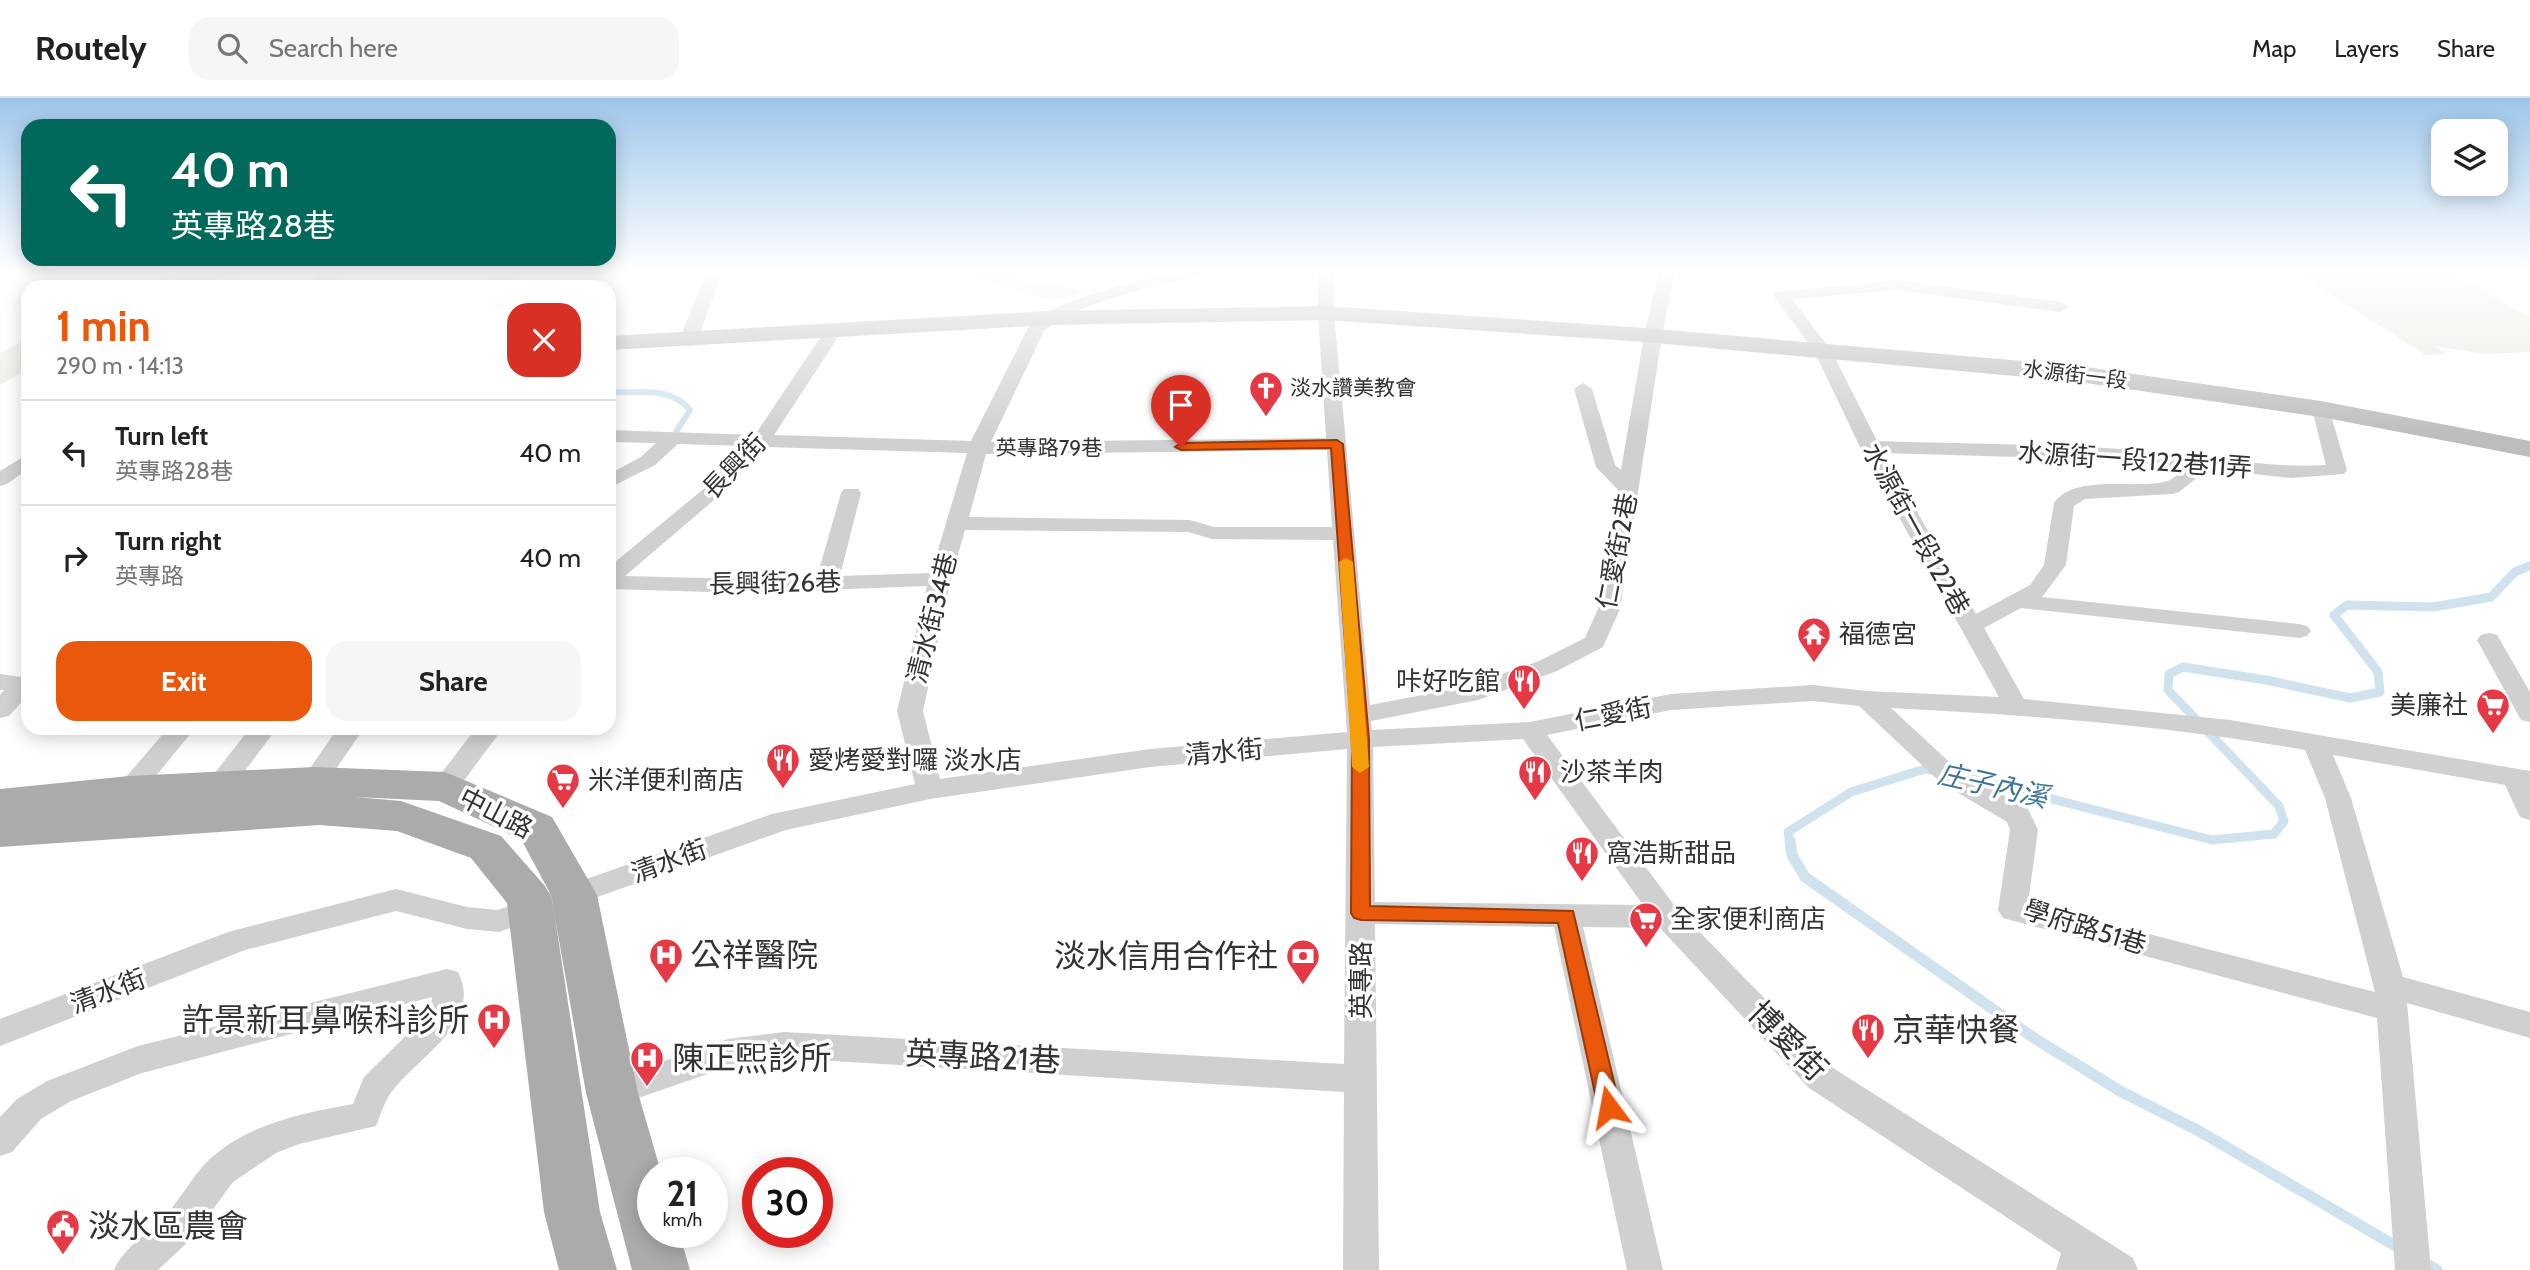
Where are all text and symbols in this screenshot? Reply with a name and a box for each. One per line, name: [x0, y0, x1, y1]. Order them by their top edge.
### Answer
search box: [189, 17, 679, 80]
text: Routely: [35, 28, 147, 68]
icon: search: [213, 29, 251, 67]
text: Search here: [269, 32, 398, 64]
text: Map: [2252, 34, 2296, 63]
text: Layers: [2334, 34, 2399, 63]
text: Share: [2437, 34, 2495, 63]
map controls: [2431, 119, 2508, 196]
button: layers: [2431, 119, 2508, 196]
text: 40 m: [171, 140, 290, 199]
icon: left: [56, 147, 147, 238]
text: 英專路28巷: [171, 206, 335, 245]
text: 1 min: [56, 300, 151, 352]
button: close: [507, 303, 581, 377]
text: 290 m · 14:13: [56, 352, 184, 380]
street label: 水源街一段: [2021, 356, 2129, 393]
church icon: 淡水讚美教會: [1247, 369, 1285, 418]
pin: [1151, 375, 1211, 447]
place label: 淡水讚美教會: [1290, 375, 1416, 400]
icon: arrive: [1162, 386, 1200, 424]
text: Turn left: [115, 420, 208, 452]
street label: 長興街: [695, 427, 773, 505]
icon: left: [56, 434, 94, 472]
street label: 英專路79巷: [996, 435, 1102, 460]
street label: 水源街一段122巷11弄: [2017, 436, 2253, 484]
text: 40 m: [519, 437, 581, 469]
street label: 水源街一段122巷: [1856, 437, 1976, 621]
text: 英專路28巷: [115, 457, 233, 485]
street label: 仁愛街2巷: [1590, 490, 1644, 612]
text: Turn right: [115, 525, 221, 557]
icon: right: [56, 539, 94, 577]
text: 40 m: [519, 542, 581, 574]
street label: 清水街34巷: [900, 550, 964, 686]
text: 英專路: [115, 562, 184, 590]
street label: 長興街26巷: [709, 566, 841, 600]
temple icon: 福德宮: [1795, 615, 1833, 664]
place label: 福德宮: [1839, 618, 1917, 650]
button: Exit: [56, 641, 312, 721]
button: Share: [326, 641, 581, 721]
restaurant icon: 咔好吃館: [1505, 662, 1543, 711]
place label: 咔好吃館: [1396, 665, 1500, 697]
supermarket icon: 美廉社: [2474, 686, 2512, 735]
place label: 美廉社: [2390, 689, 2468, 721]
street label: 仁愛街: [1572, 691, 1654, 737]
street label: 清水街: [1184, 733, 1264, 771]
restaurant icon: 愛烤愛對囉 淡水店: [764, 741, 802, 790]
place label: 愛烤愛對囉 淡水店: [808, 744, 1022, 776]
restaurant icon: 沙茶羊肉: [1516, 753, 1554, 802]
place label: 沙茶羊肉: [1560, 756, 1664, 788]
water label: 庄子內溪: [1935, 756, 2055, 815]
supermarket icon: 米洋便利商店: [544, 761, 582, 810]
place label: 米洋便利商店: [588, 764, 744, 796]
street label: 中山路: [454, 781, 538, 845]
street label: 清水街: [627, 833, 711, 889]
restaurant icon: 窩浩斯甜品: [1563, 834, 1601, 883]
place label: 窩浩斯甜品: [1606, 837, 1736, 869]
street label: 學府路51巷: [2020, 893, 2150, 961]
supermarket icon: 全家便利商店: [1627, 900, 1665, 949]
place label: 全家便利商店: [1670, 903, 1826, 935]
place label: 公祥醫院: [690, 935, 818, 974]
hospital icon: 公祥醫院: [647, 936, 685, 985]
place label: 淡水信用合作社: [1054, 936, 1278, 975]
bank icon: 淡水信用合作社: [1284, 937, 1322, 986]
street label: 英專路: [1345, 941, 1377, 1019]
street label: 清水街: [66, 962, 150, 1020]
street label: 博愛街: [1741, 993, 1836, 1088]
place label: 許景新耳鼻喉科診所: [182, 1000, 470, 1039]
hospital icon: 許景新耳鼻喉科診所: [475, 1001, 513, 1050]
place label: 京華快餐: [1892, 1010, 2020, 1049]
restaurant icon: 京華快餐: [1849, 1011, 1887, 1060]
street label: 英專路21巷: [905, 1033, 1062, 1080]
place label: 陳正煕診所: [672, 1038, 832, 1077]
hospital icon: 陳正煕診所: [628, 1039, 666, 1088]
position arrow: [1572, 1070, 1646, 1144]
speed limit sign: 30: [742, 1157, 833, 1248]
text: 21: [667, 1172, 698, 1215]
place label: 淡水區農會: [88, 1206, 248, 1245]
public building icon: 淡水區農會: [44, 1207, 82, 1256]
text: km/h: [663, 1209, 702, 1231]

